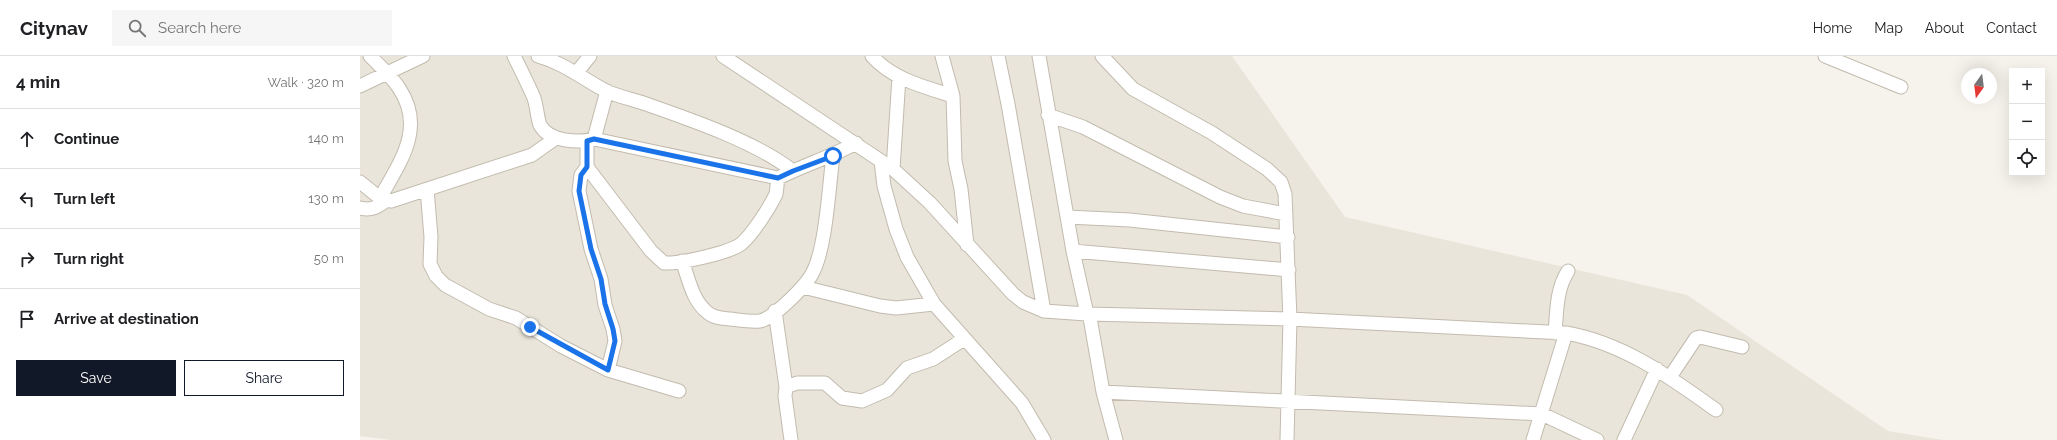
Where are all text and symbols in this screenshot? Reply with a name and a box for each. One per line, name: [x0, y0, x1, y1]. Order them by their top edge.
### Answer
search box: [112, 10, 392, 46]
text: Citynav: [20, 17, 88, 39]
icon: search: [126, 17, 148, 39]
text: Search here: [158, 19, 241, 37]
text: Home: [1813, 20, 1852, 36]
text: Map: [1874, 20, 1903, 36]
text: About: [1925, 20, 1964, 36]
text: Contact: [1986, 20, 2037, 36]
north arrow: [1961, 68, 1997, 104]
map controls: [2009, 68, 2045, 176]
button: +: [2009, 68, 2045, 104]
text: 4 min: [16, 72, 60, 92]
text: Walk · 320 m: [268, 75, 344, 90]
button: −: [2009, 104, 2045, 140]
icon: ahead: [16, 128, 38, 150]
text: Continue: [54, 130, 119, 148]
text: 140 m: [308, 131, 344, 146]
button: locate: [2009, 140, 2045, 176]
route start: [824, 147, 842, 165]
icon: left: [16, 188, 38, 210]
text: Turn left: [54, 190, 115, 208]
text: 130 m: [308, 191, 344, 206]
icon: right: [16, 248, 38, 270]
text: Turn right: [54, 250, 124, 268]
text: 50 m: [314, 251, 344, 266]
icon: arrive: [16, 308, 38, 330]
text: Arrive at destination: [54, 310, 199, 328]
route end: [521, 318, 539, 336]
button: Save: [16, 360, 176, 396]
button: Share: [184, 360, 344, 396]

